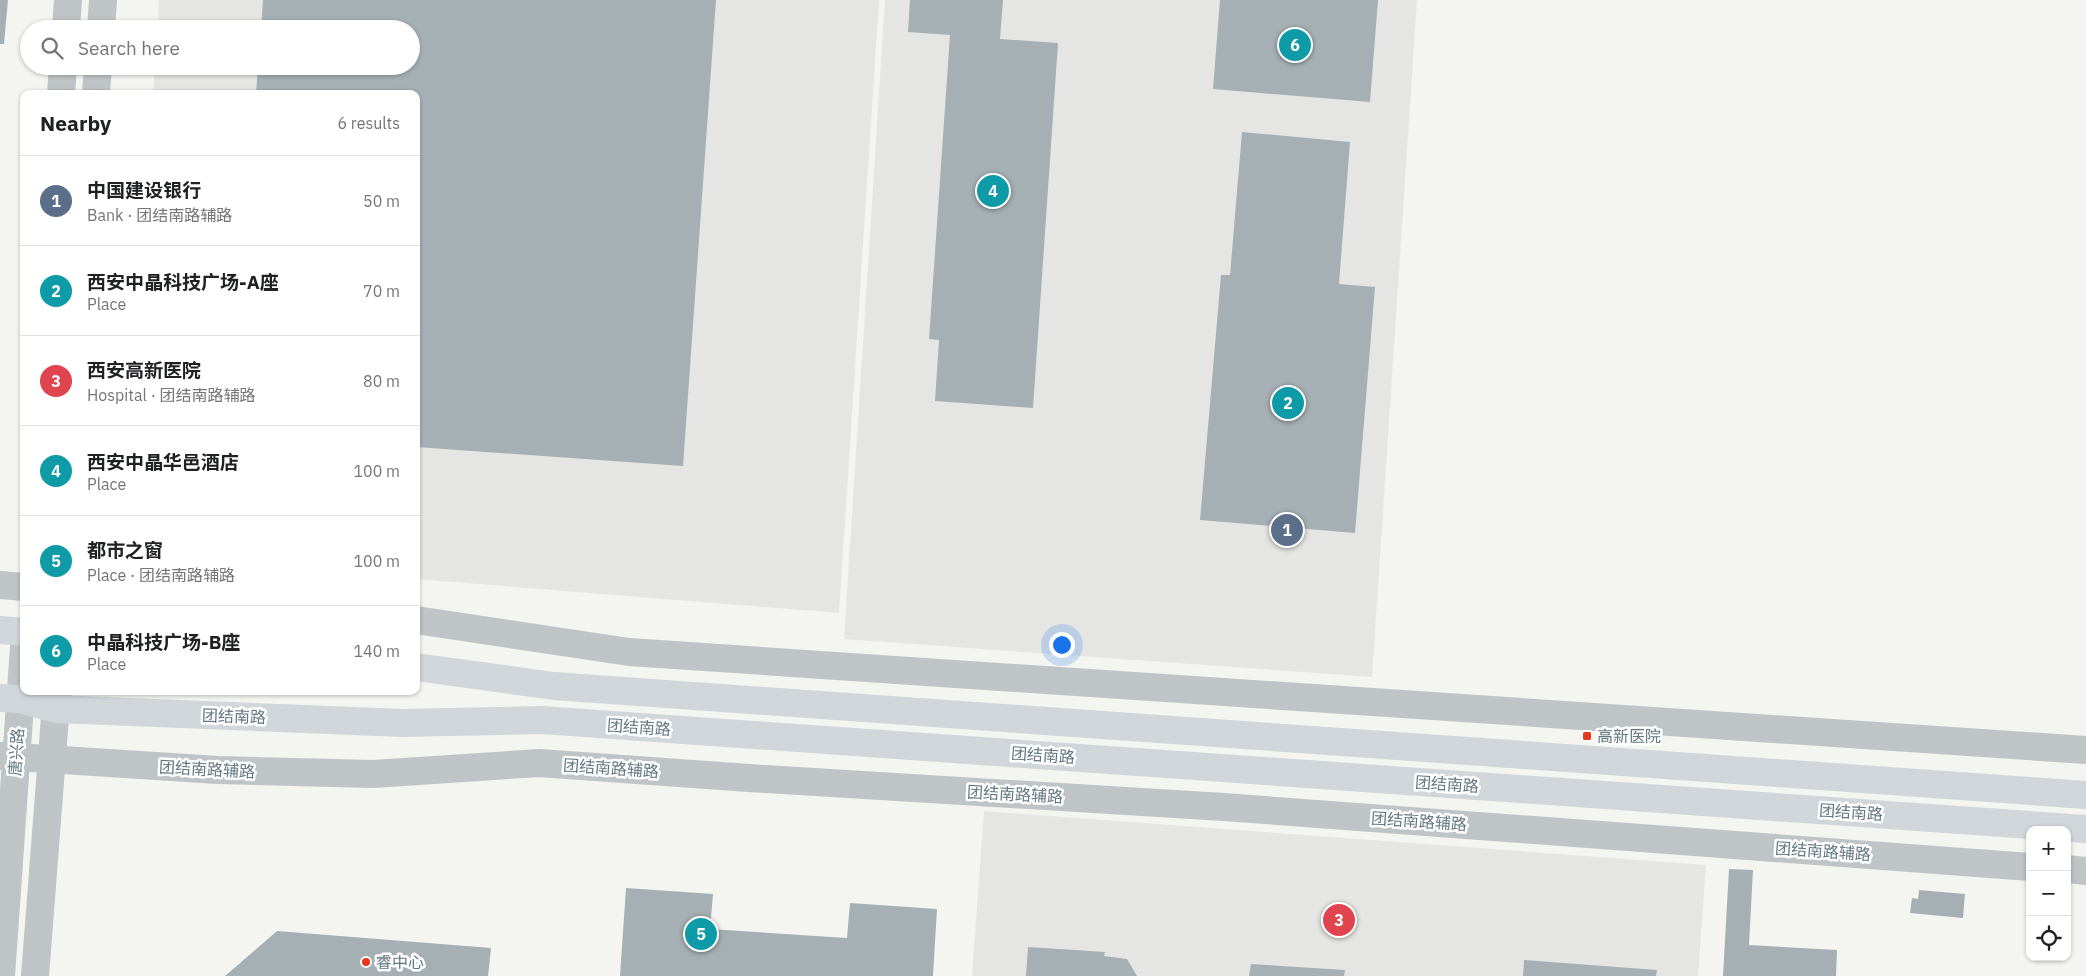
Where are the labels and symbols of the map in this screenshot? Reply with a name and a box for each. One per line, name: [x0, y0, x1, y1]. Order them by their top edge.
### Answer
pin: 6: [1279, 26, 1311, 64]
pin: 4: [977, 172, 1009, 210]
pin: 2: [1272, 384, 1304, 422]
pin: 1: [1271, 511, 1303, 549]
your location: [1049, 632, 1075, 658]
street label: 团结南路: [202, 705, 266, 727]
street label: 团结南路: [606, 715, 672, 739]
place label: 高新医院: [1597, 726, 1661, 746]
street label: 唐兴路: [4, 727, 28, 777]
marker: 高新医院: [1581, 730, 1593, 742]
street label: 团结南路: [1010, 743, 1076, 767]
street label: 团结南路辅路: [562, 755, 660, 781]
street label: 团结南路辅路: [159, 757, 255, 781]
street label: 团结南路: [1414, 772, 1480, 796]
street label: 团结南路辅路: [967, 782, 1063, 806]
street label: 团结南路: [1818, 800, 1884, 824]
street label: 团结南路辅路: [1370, 808, 1468, 834]
street label: 团结南路辅路: [1774, 838, 1872, 864]
pin: 3: [1323, 901, 1355, 939]
pin: 5: [685, 915, 717, 953]
place label: 睿中心: [376, 952, 424, 972]
marker: 睿中心: [360, 956, 372, 968]

